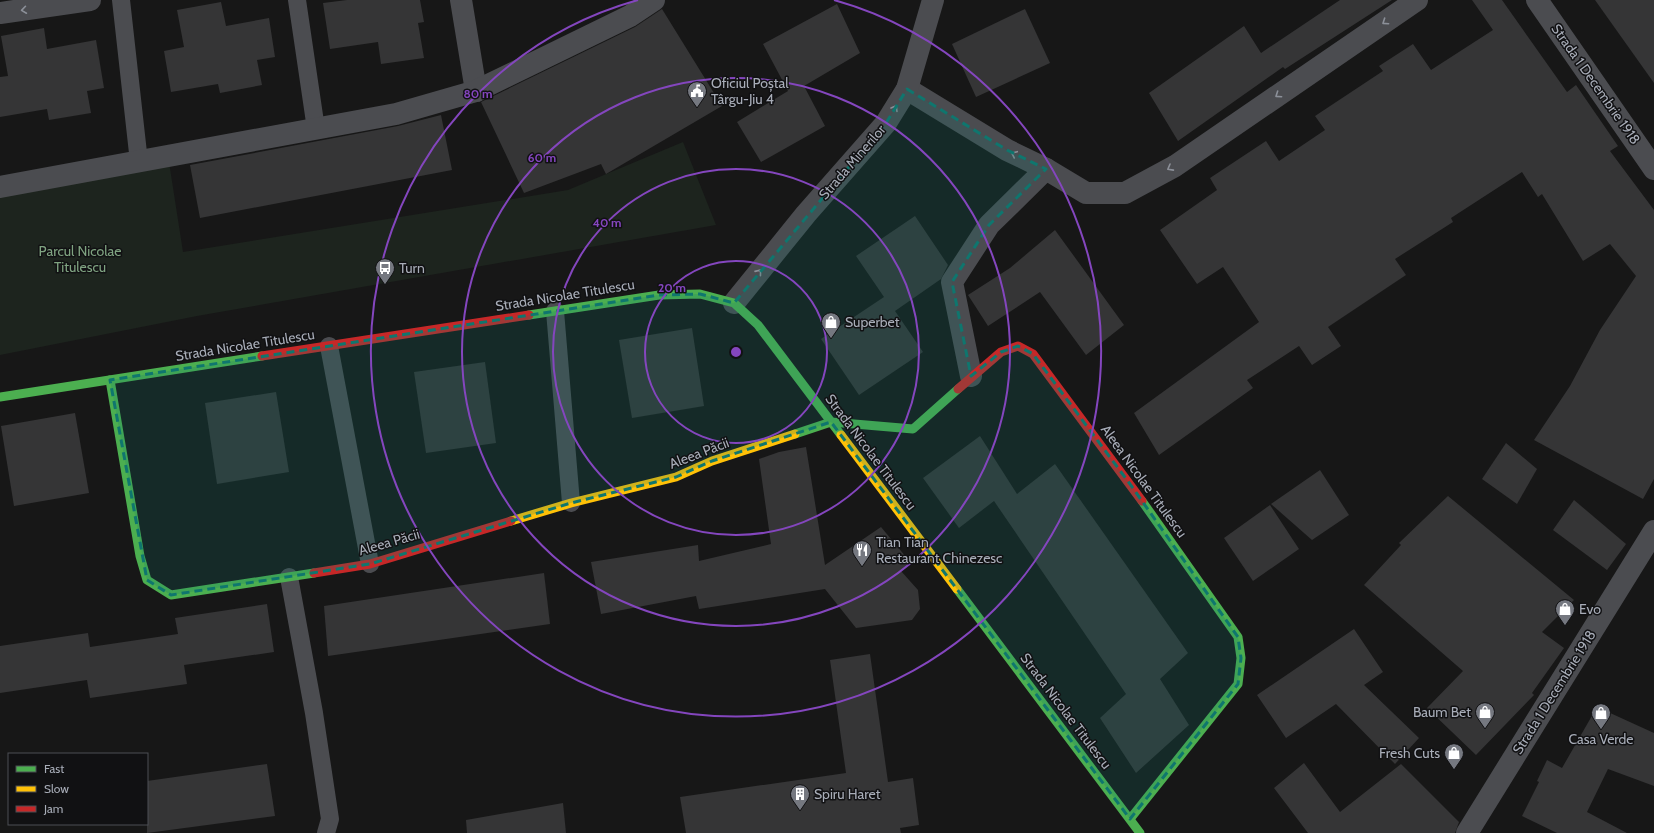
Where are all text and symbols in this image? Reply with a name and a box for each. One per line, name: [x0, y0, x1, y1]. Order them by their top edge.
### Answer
one-way arrow: [21, 5, 27, 14]
one-way arrow: [1382, 17, 1389, 25]
street label: Strada 1 Decembrie 1918: [1548, 20, 1644, 148]
place label: Oficiul Poștal Târgu-Jiu 4: [711, 74, 789, 108]
public building icon: Oficiul Poștal Târgu-Jiu 4: [686, 80, 708, 108]
text: 80 m: [464, 86, 492, 101]
one-way arrow: [1275, 91, 1282, 98]
one-way arrow: [891, 105, 898, 112]
street label: Strada Minerilor: [815, 120, 890, 203]
text: 60 m: [528, 150, 556, 165]
one-way arrow: [1011, 151, 1019, 159]
one-way arrow: [1167, 164, 1174, 171]
text: 40 m: [592, 215, 622, 230]
park label: Parcul Nicolae Titulescu: [39, 242, 121, 276]
bus stop icon: Turn: [374, 257, 396, 285]
place label: Turn: [399, 259, 425, 277]
one-way arrow: [754, 270, 761, 277]
street label: Strada Nicolae Titulescu: [494, 275, 636, 315]
text: 20 m: [658, 280, 686, 295]
shop icon: Superbet: [820, 311, 842, 339]
place label: Superbet: [845, 313, 900, 331]
street label: Strada Nicolae Titulescu: [174, 325, 316, 365]
centre of rings: [729, 345, 743, 359]
street label: Strada Nicolae Titulescu: [821, 390, 921, 514]
street label: Aleea Nicolae Titulescu: [1097, 421, 1191, 541]
street label: Aleea Păcii: [666, 433, 732, 473]
street label: Aleea Păcii: [356, 525, 422, 559]
place label: Tian Tian Restaurant Chinezesc: [876, 533, 1002, 567]
restaurant icon: Tian Tian Restaurant Chinezesc: [851, 539, 873, 567]
shop icon: Evo: [1554, 598, 1576, 626]
place label: Evo: [1579, 600, 1601, 618]
street label: Strada 1 Decembrie 1918: [1508, 627, 1600, 757]
street label: Strada Nicolae Titulescu: [1016, 649, 1116, 773]
shop icon: Baum Bet: [1474, 701, 1496, 729]
shop icon: Casa Verde: [1590, 702, 1612, 730]
place label: Baum Bet: [1413, 703, 1471, 721]
place label: Casa Verde: [1568, 730, 1634, 748]
shop icon: Fresh Cuts: [1443, 742, 1465, 770]
place label: Fresh Cuts: [1379, 744, 1440, 762]
legend: [8, 753, 148, 825]
text: Fast: [44, 761, 64, 776]
text: Slow: [44, 781, 69, 796]
building icon: Spiru Haret: [789, 783, 811, 811]
place label: Spiru Haret: [814, 785, 881, 803]
text: Jam: [43, 801, 63, 816]

